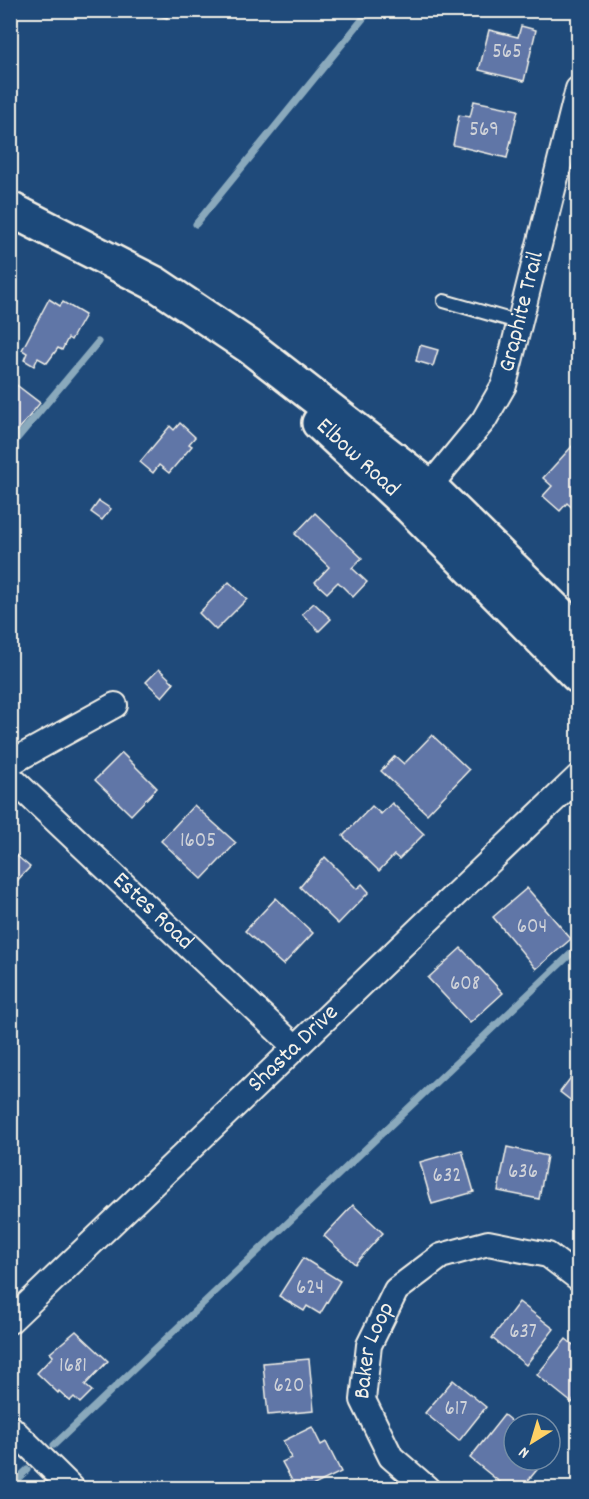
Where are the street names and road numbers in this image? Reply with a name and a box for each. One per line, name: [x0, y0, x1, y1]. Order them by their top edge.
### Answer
street label: Graphite Trail: [491, 248, 554, 376]
street label: Elbow Road: [308, 411, 407, 506]
street label: Estes Road: [104, 865, 201, 959]
street label: Shasta Drive: [241, 997, 347, 1101]
street label: Baker Loop: [346, 1297, 404, 1401]

